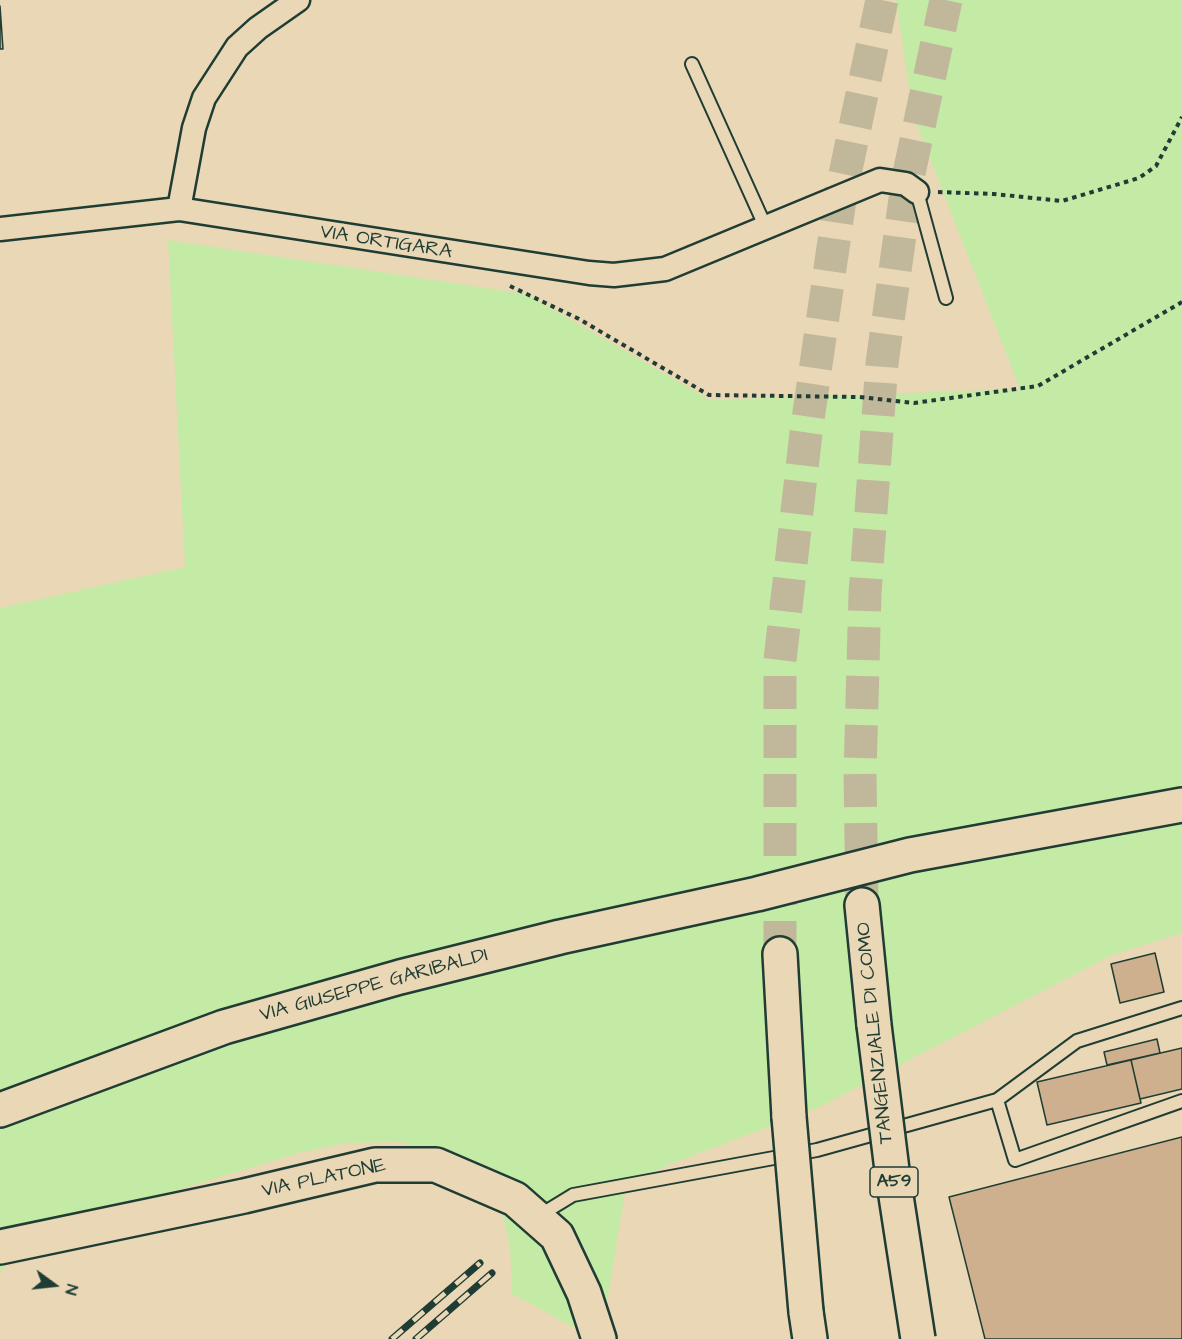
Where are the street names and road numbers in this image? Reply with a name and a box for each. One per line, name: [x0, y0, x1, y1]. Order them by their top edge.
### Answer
street label: VIA ORTIGARA: [318, 221, 454, 265]
street label: TANGENZIALE DI COMO: [852, 921, 900, 1145]
street label: VIA GIUSEPPE GARIBALDI: [257, 944, 491, 1028]
street label: VIA PLATONE: [260, 1154, 388, 1204]
road number: A59: [870, 1167, 918, 1197]

